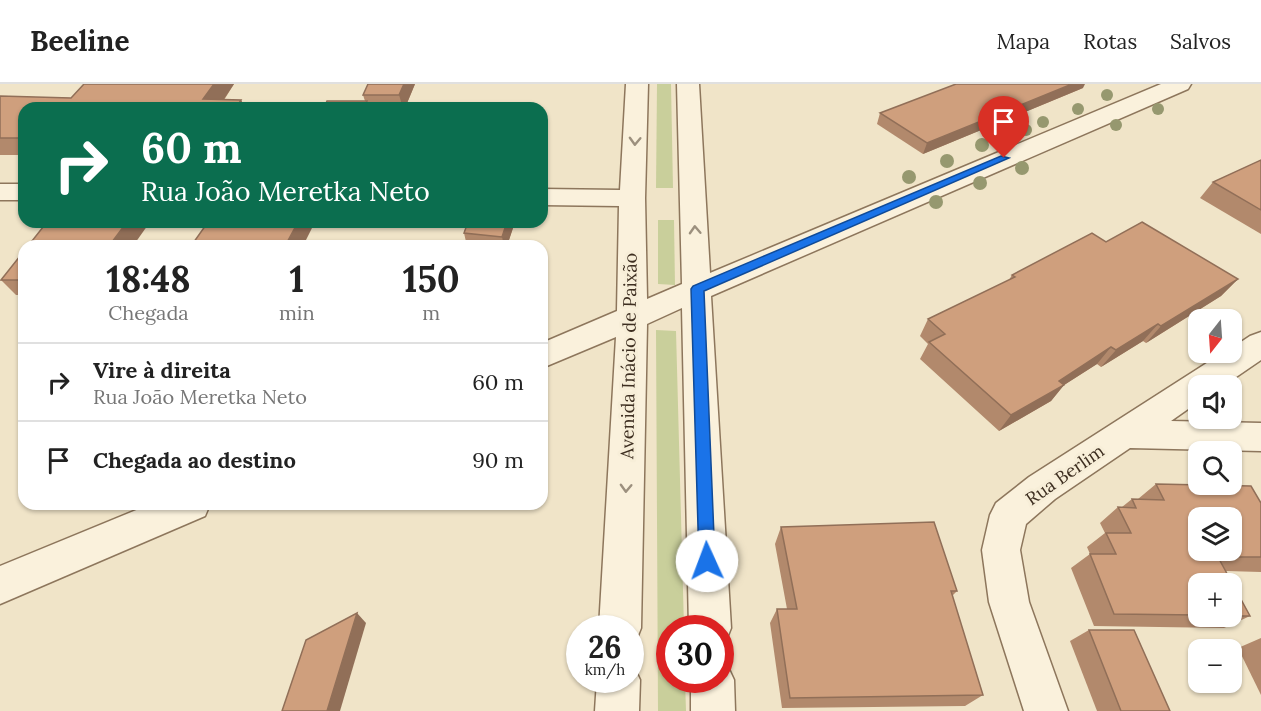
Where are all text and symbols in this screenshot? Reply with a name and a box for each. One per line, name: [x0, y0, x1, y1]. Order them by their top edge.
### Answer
text: Beeline: [30, 23, 129, 59]
text: Mapa: [997, 28, 1050, 55]
text: Rotas: [1083, 28, 1137, 55]
text: Salvos: [1170, 28, 1231, 55]
pin: [978, 96, 1029, 158]
icon: arrive: [987, 105, 1020, 138]
text: 60 m: [141, 121, 242, 175]
icon: right: [42, 126, 120, 204]
one-way arrow: [628, 137, 641, 146]
text: Rua João Meretka Neto: [141, 174, 430, 208]
one-way arrow: [688, 226, 701, 235]
street label: Avenida Inácio de Paixão: [615, 253, 642, 460]
text: 18:48: [106, 256, 191, 302]
text: 1: [289, 256, 304, 302]
text: 150: [403, 256, 460, 302]
text: Chegada: [108, 300, 189, 325]
text: min: [279, 300, 315, 325]
text: m: [422, 300, 440, 325]
north arrow: [1188, 309, 1242, 363]
map controls: [1188, 309, 1242, 693]
text: Vire à direita: [93, 356, 231, 384]
icon: right: [42, 366, 75, 399]
text: 60 m: [472, 368, 524, 396]
button: sound: [1188, 375, 1242, 429]
text: Rua João Meretka Neto: [93, 384, 307, 409]
street label: Rua Berlim: [1021, 439, 1108, 510]
button: search: [1188, 441, 1242, 495]
icon: arrive: [42, 444, 75, 477]
text: Chegada ao destino: [93, 446, 296, 474]
text: 90 m: [472, 446, 524, 474]
one-way arrow: [619, 483, 632, 492]
button: layers: [1188, 507, 1242, 561]
position arrow: [675, 529, 739, 593]
button: +: [1188, 573, 1242, 627]
speed limit sign: 30: [656, 615, 734, 693]
text: 26: [588, 628, 622, 666]
button: −: [1188, 639, 1242, 693]
text: km/h: [585, 660, 625, 679]

